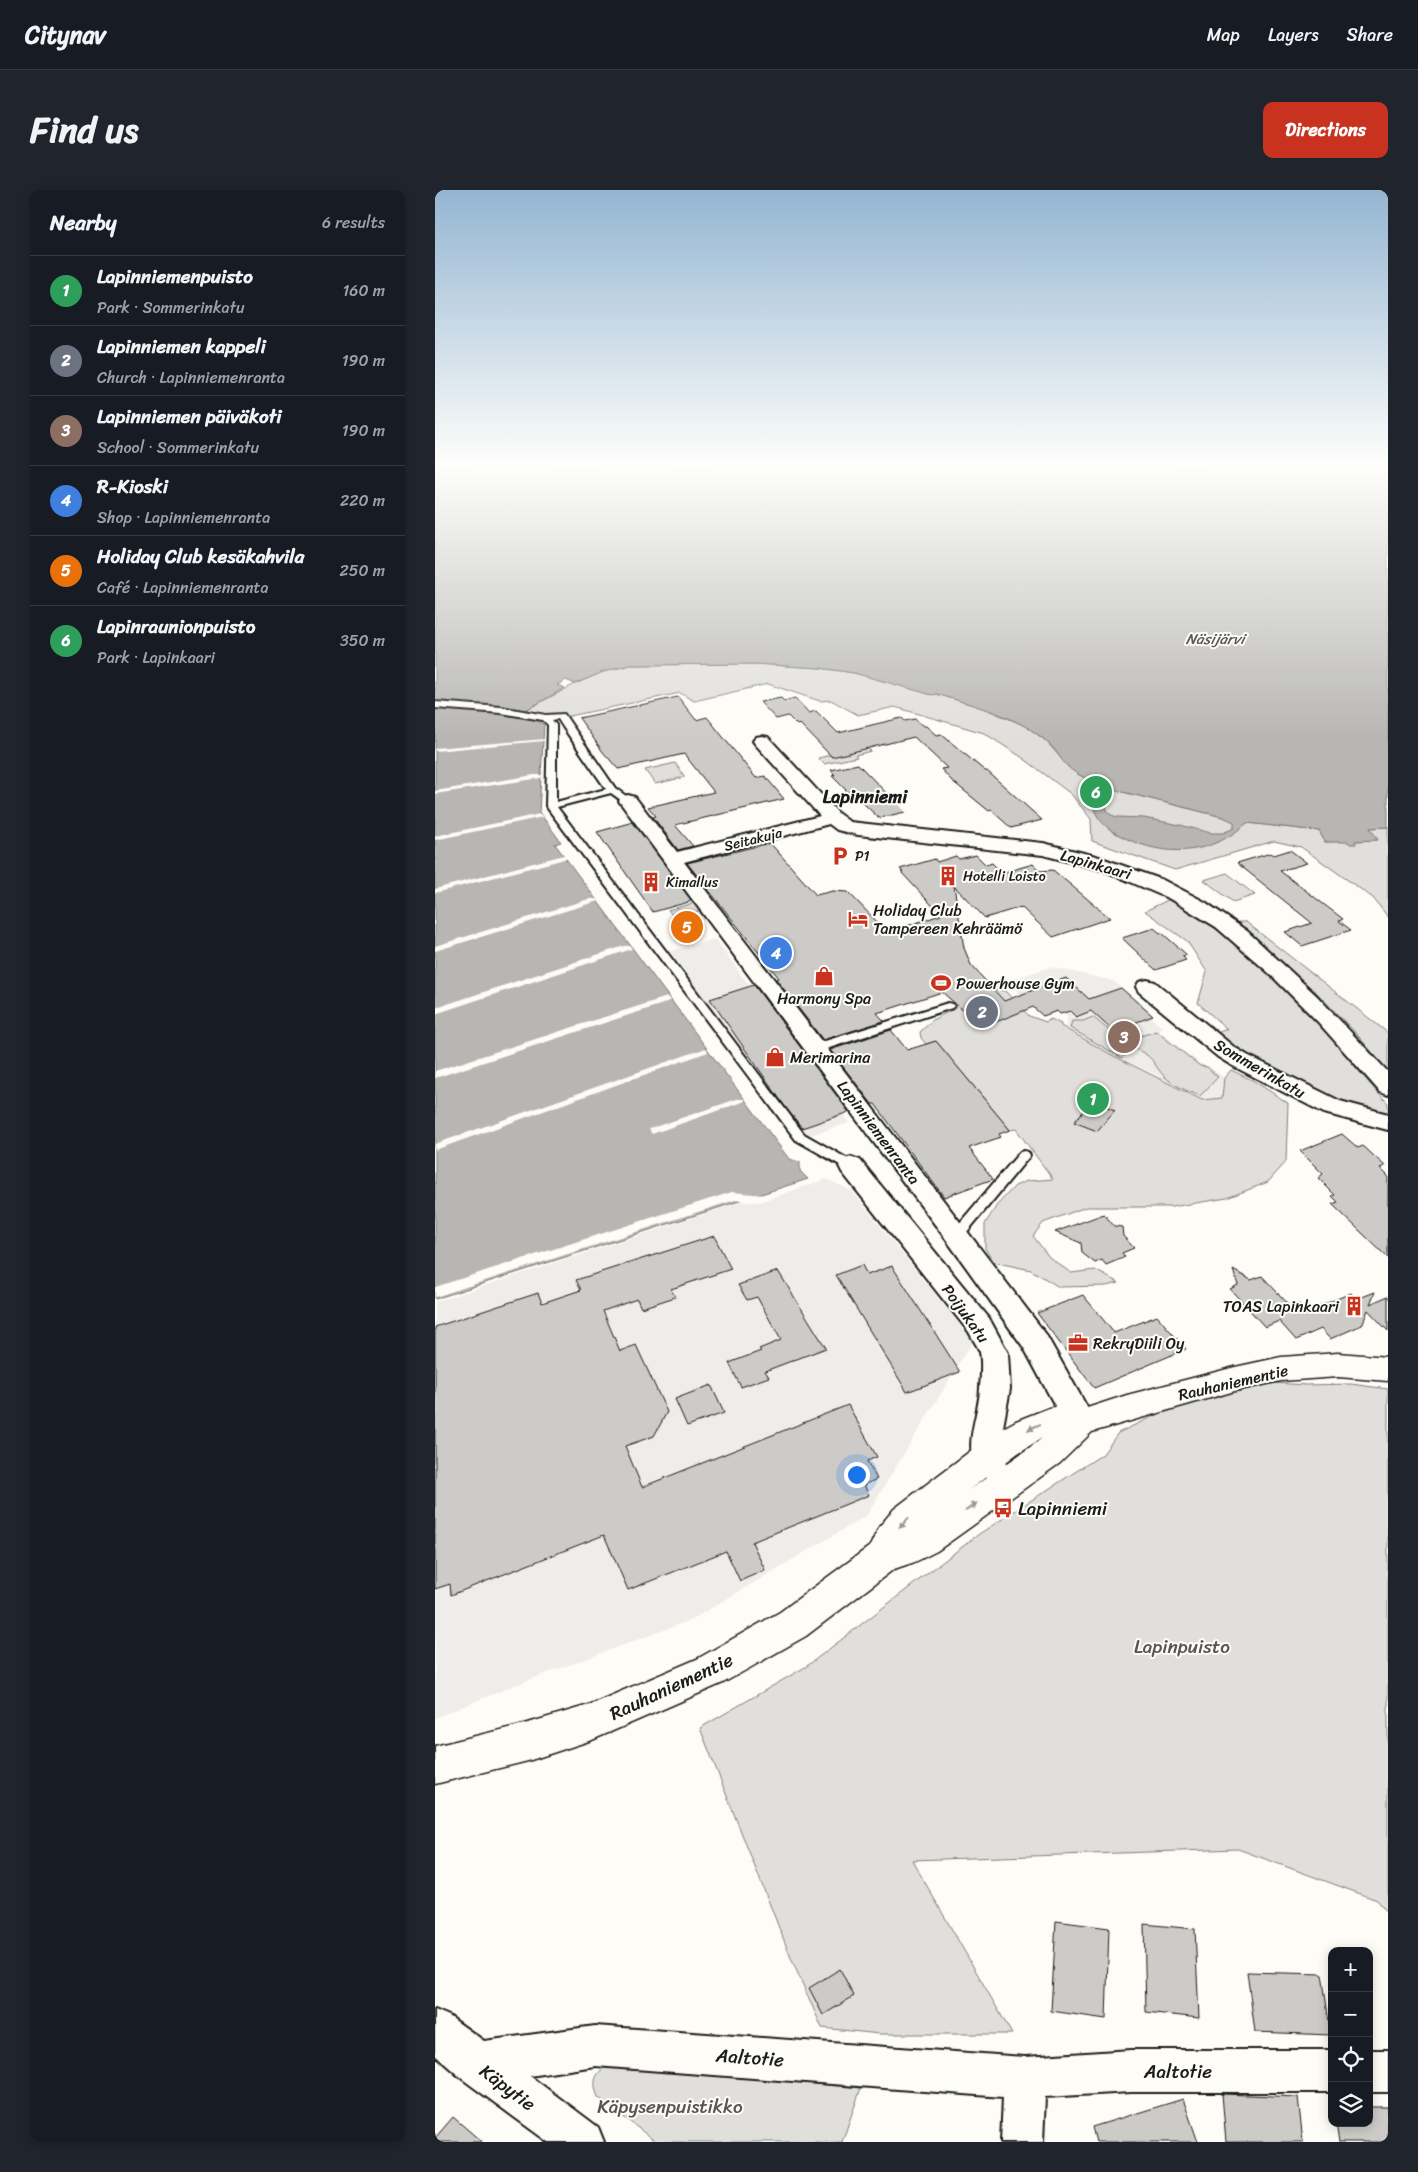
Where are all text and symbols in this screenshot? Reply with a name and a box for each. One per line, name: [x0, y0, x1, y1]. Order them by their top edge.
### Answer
text: Citynav: [25, 14, 106, 56]
text: Map: [1207, 19, 1240, 51]
text: Layers: [1268, 19, 1319, 51]
text: Share: [1347, 19, 1393, 51]
text: Find us: [30, 99, 138, 161]
button: Directions: [1263, 102, 1388, 158]
text: Nearby: [50, 204, 116, 242]
text: 6 results: [322, 208, 385, 237]
text: Lapinniemenpuisto: [97, 260, 253, 293]
text: 1: [63, 276, 69, 305]
text: 160 m: [342, 276, 385, 305]
text: Park · Sommerinkatu: [97, 293, 245, 322]
text: Lapinniemen kappeli: [97, 330, 266, 363]
text: 2: [61, 346, 71, 375]
text: 190 m: [342, 346, 385, 375]
text: Church · Lapinniemenranta: [97, 363, 285, 392]
text: Lapinniemen päiväkoti: [97, 400, 282, 433]
text: 3: [62, 416, 70, 445]
text: 190 m: [342, 416, 385, 445]
text: School · Sommerinkatu: [97, 433, 259, 462]
text: R-Kioski: [97, 470, 168, 503]
text: 4: [61, 486, 71, 515]
text: 220 m: [340, 486, 385, 515]
text: Shop · Lapinniemenranta: [97, 503, 270, 532]
text: Holiday Club kesäkahvila: [97, 540, 304, 573]
text: 5: [61, 556, 71, 585]
text: 250 m: [339, 556, 385, 585]
text: Café · Lapinniemenranta: [97, 573, 269, 602]
text: Lapinraunionpuisto: [97, 610, 255, 643]
text: 6: [61, 626, 71, 655]
text: 350 m: [340, 626, 385, 655]
water label: Näsijärvi: [1186, 626, 1247, 652]
text: Park · Lapinkaari: [97, 643, 215, 672]
pin: 6: [1080, 773, 1112, 811]
district label: Lapinniemi: [823, 781, 908, 813]
street label: Seitakuja: [721, 820, 786, 859]
street label: Lapinkaari: [1057, 841, 1135, 889]
place label: P1: [855, 844, 870, 869]
parking icon: P1: [829, 845, 851, 867]
place label: Hotelli Loisto: [963, 864, 1046, 889]
building icon: Hotelli Loisto: [937, 865, 959, 887]
place label: Kimallus: [666, 870, 719, 895]
building icon: Kimallus: [640, 871, 662, 893]
place label: Holiday Club Tampereen Kehräämö: [873, 896, 1023, 943]
pin: 5: [671, 908, 703, 946]
hotel icon: Holiday Club Tampereen Kehräämö: [847, 908, 869, 930]
pin: 4: [760, 934, 792, 972]
shop icon: Harmony Spa: [813, 965, 835, 987]
place label: Powerhouse Gym: [956, 969, 1075, 998]
sports icon: Powerhouse Gym: [930, 972, 952, 994]
place label: Harmony Spa: [777, 984, 871, 1013]
pin: 2: [966, 993, 998, 1031]
pin: 3: [1108, 1018, 1140, 1056]
street label: Sommerinkatu: [1208, 1030, 1312, 1107]
place label: Merimarina: [790, 1043, 871, 1072]
shop icon: Merimarina: [764, 1046, 786, 1068]
street label: Lapinniemenranta: [829, 1073, 928, 1191]
pin: 1: [1077, 1080, 1109, 1118]
street label: Poijukatu: [934, 1277, 997, 1349]
place label: TOAS Lapinkaari: [1223, 1292, 1340, 1321]
building icon: TOAS Lapinkaari: [1343, 1295, 1365, 1317]
place label: RekryDiili Oy: [1093, 1329, 1185, 1358]
office icon: RekryDiili Oy: [1067, 1332, 1089, 1354]
street label: Rauhaniementie: [1175, 1356, 1291, 1409]
one-way arrow: [1027, 1423, 1041, 1431]
your location: [844, 1462, 870, 1488]
place label: Lapinniemi: [1018, 1492, 1108, 1525]
bus stop icon: Lapinniemi: [992, 1497, 1014, 1519]
one-way arrow: [965, 1502, 978, 1512]
one-way arrow: [898, 1516, 910, 1528]
park label: Lapinpuisto: [1134, 1630, 1230, 1663]
street label: Rauhaniementie: [604, 1643, 739, 1730]
map controls: [1328, 1947, 1373, 2127]
button: +: [1328, 1947, 1373, 1992]
button: −: [1328, 1992, 1373, 2037]
button: locate: [1328, 2037, 1373, 2082]
street label: Aaltotie: [714, 2039, 785, 2076]
street label: Käpytie: [472, 2055, 543, 2120]
street label: Aaltotie: [1143, 2055, 1212, 2088]
button: layers: [1328, 2082, 1373, 2127]
park label: Käpysenpuistikko: [597, 2090, 743, 2123]

